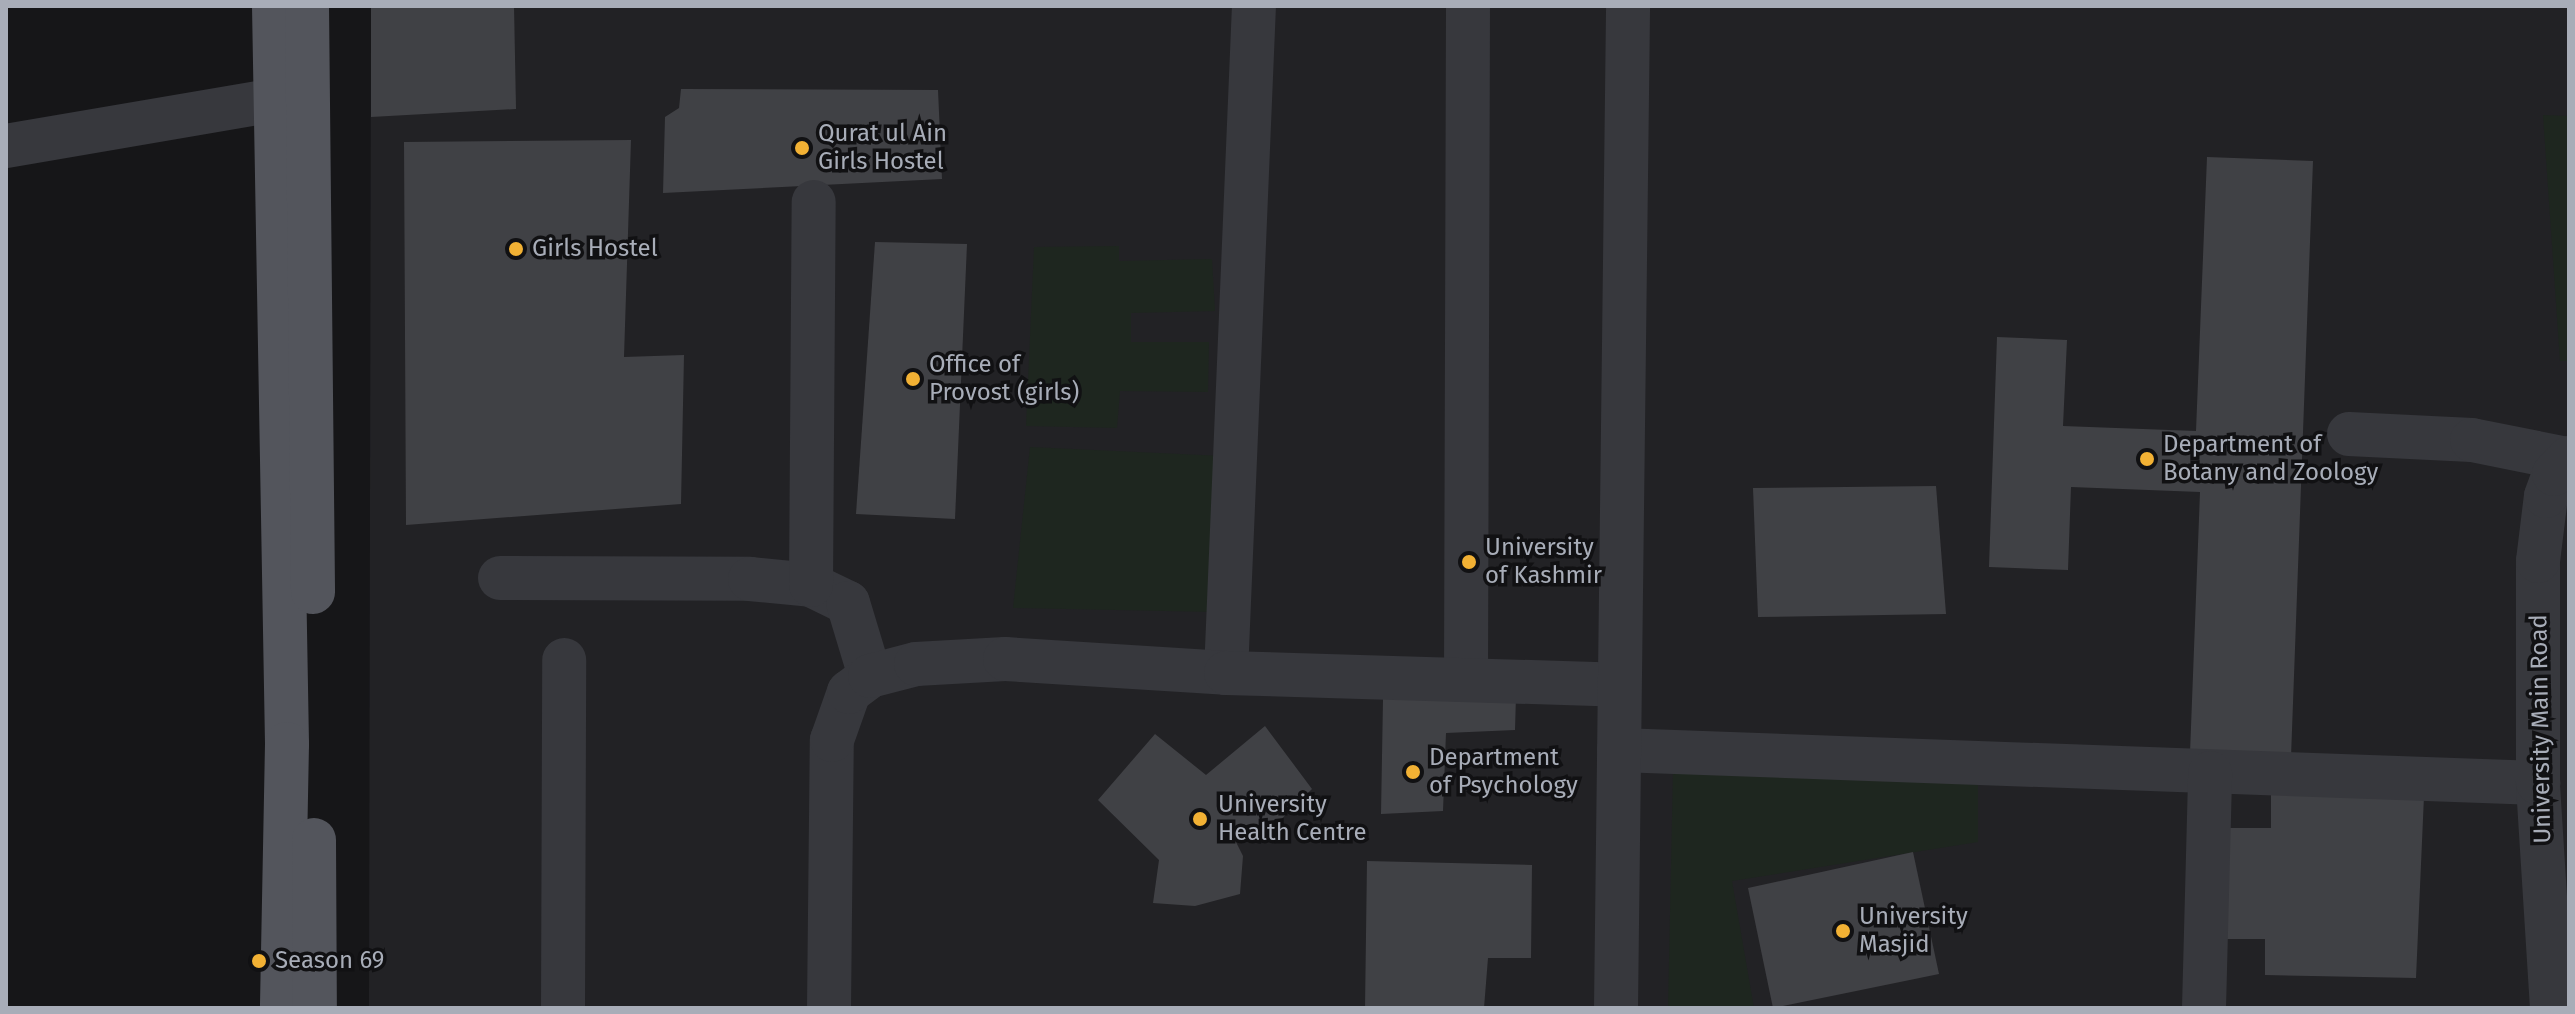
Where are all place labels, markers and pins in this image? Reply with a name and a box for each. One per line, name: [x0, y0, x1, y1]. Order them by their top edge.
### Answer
place label: Qurat ul Ain Girls Hostel: [818, 120, 947, 176]
marker: Qurat ul Ain Girls Hostel: [793, 139, 811, 157]
place label: Girls Hostel: [532, 235, 658, 263]
marker: Girls Hostel: [507, 240, 525, 258]
place label: Office of Provost (girls): [929, 351, 1079, 407]
marker: Office of Provost (girls): [904, 370, 922, 388]
place label: Department of Botany and Zoology: [2163, 431, 2378, 487]
marker: Department of Botany and Zoology: [2138, 450, 2156, 468]
place label: University of Kashmir: [1485, 534, 1602, 590]
marker: University of Kashmir: [1460, 553, 1478, 571]
place label: Department of Psychology: [1429, 744, 1578, 800]
marker: Department of Psychology: [1404, 763, 1422, 781]
place label: University Health Centre: [1218, 791, 1366, 847]
marker: University Health Centre: [1189, 808, 1211, 830]
place label: University Masjid: [1859, 903, 1968, 959]
marker: University Masjid: [1834, 922, 1852, 940]
place label: Season 69: [275, 947, 384, 975]
marker: Season 69: [250, 952, 268, 970]

